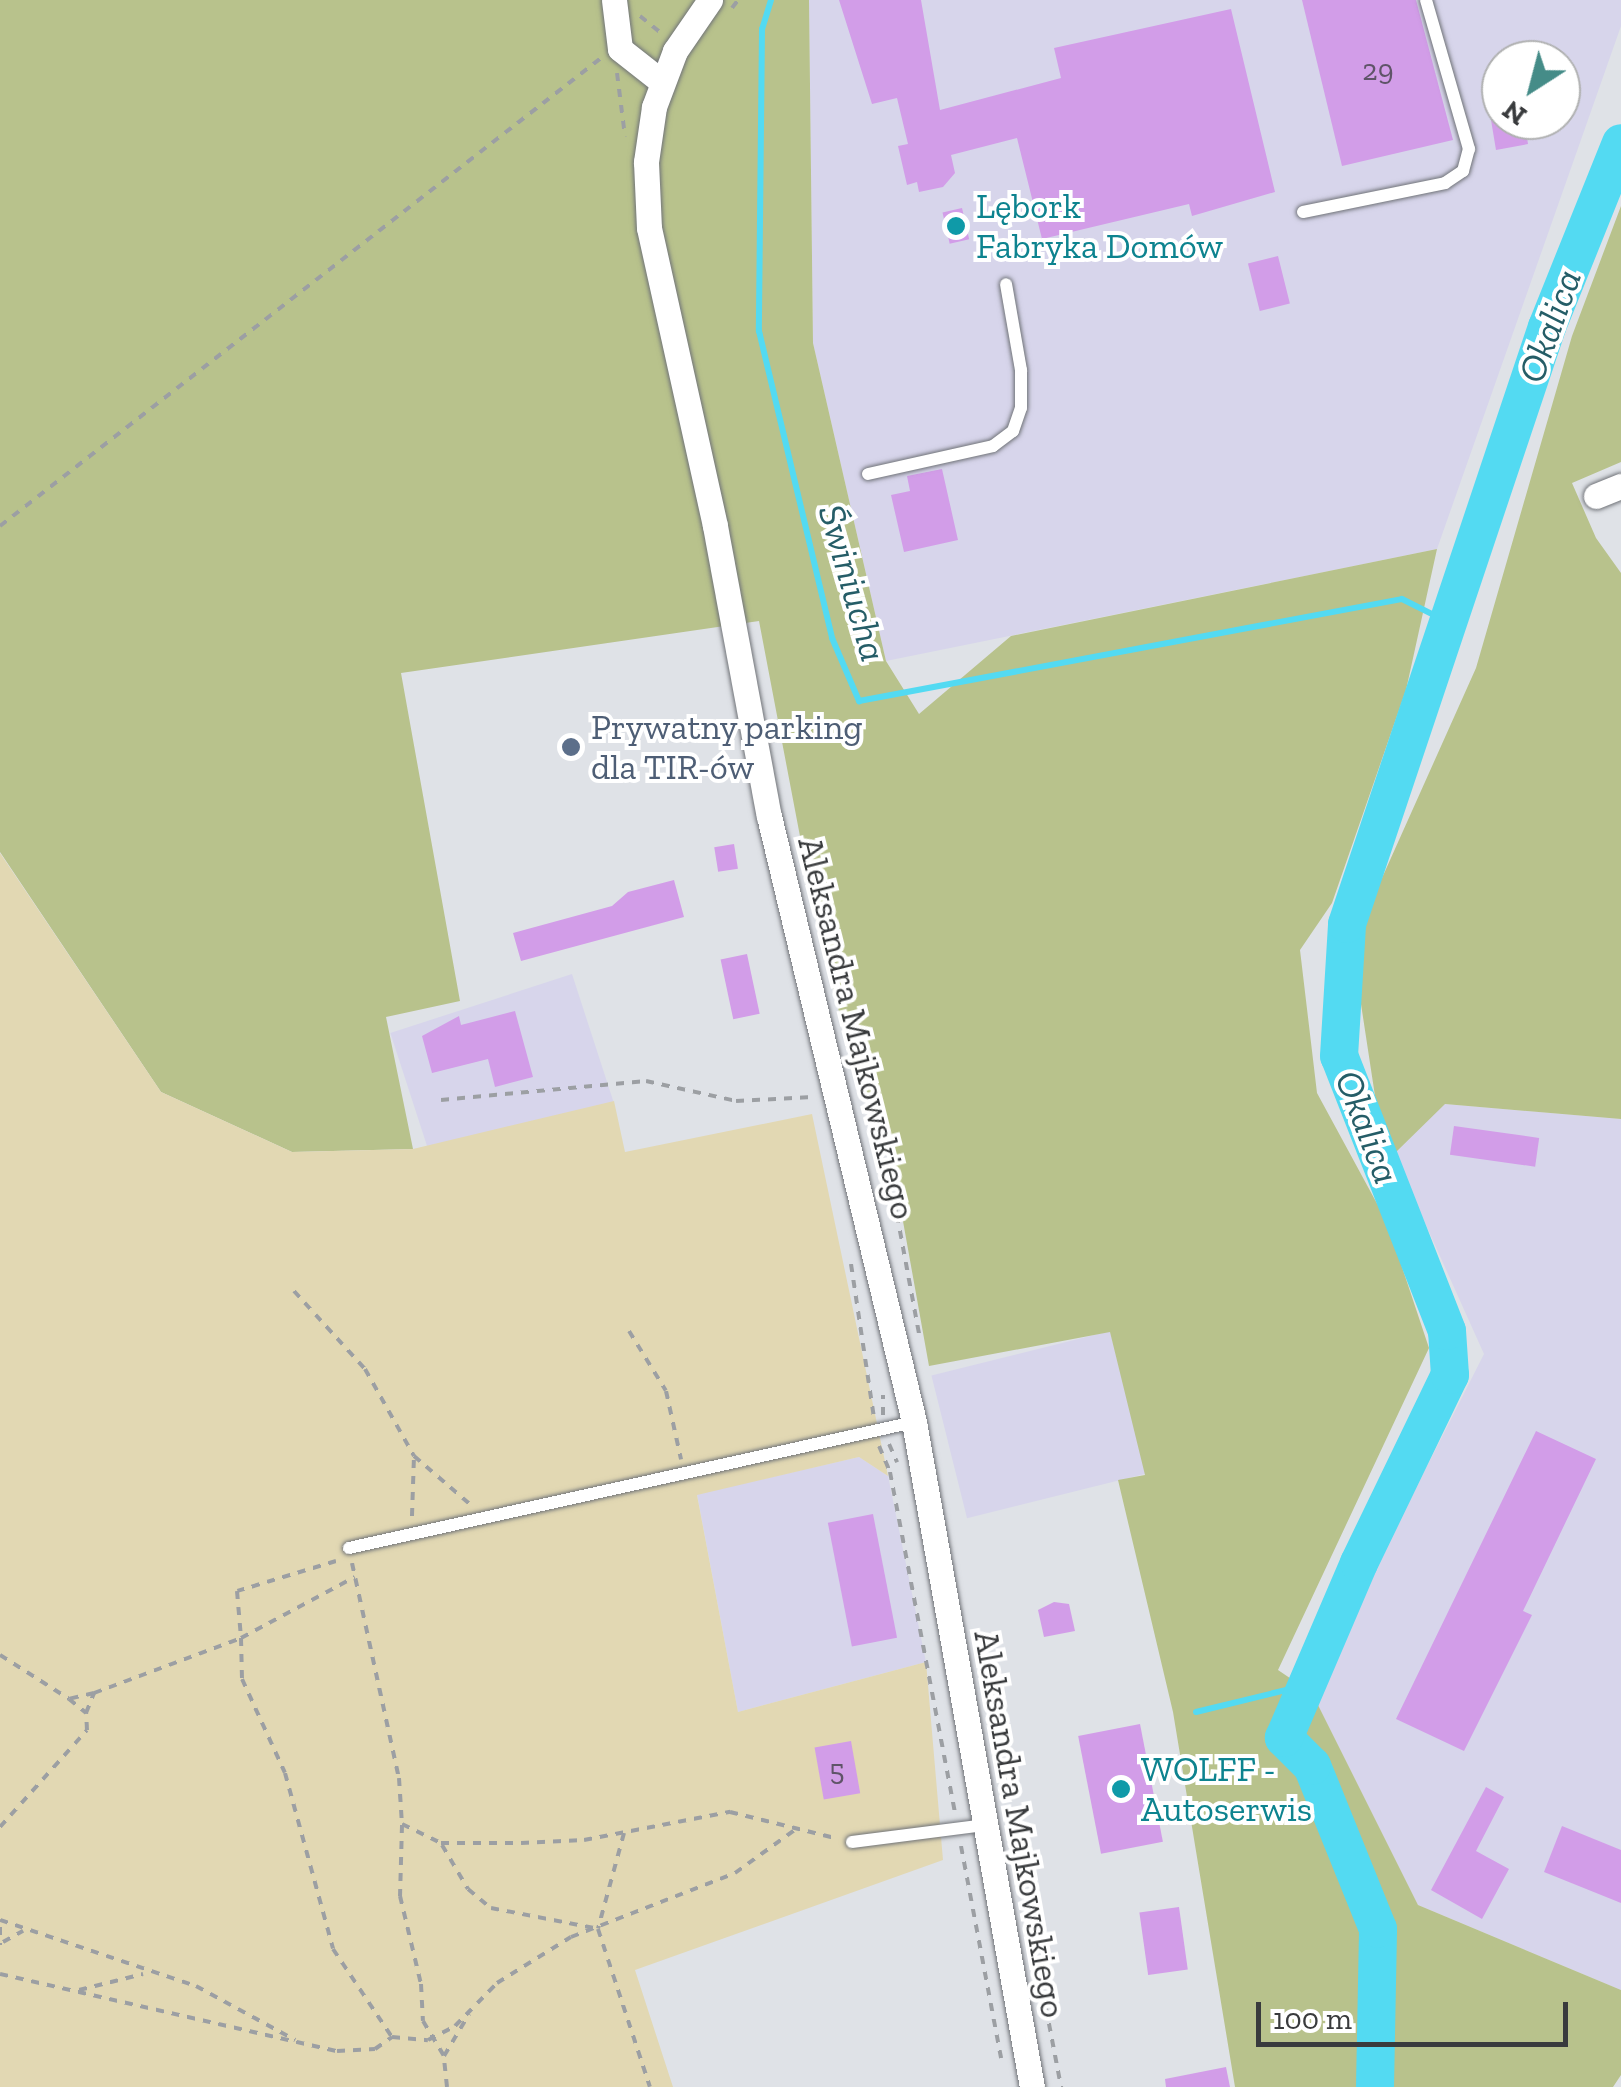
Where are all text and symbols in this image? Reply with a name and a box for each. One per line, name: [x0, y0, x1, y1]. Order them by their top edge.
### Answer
north arrow: [1481, 40, 1581, 140]
house number: 29: [1362, 52, 1394, 88]
text: N: [1496, 93, 1533, 133]
place label: Lębork Fabryka Domów: [976, 185, 1223, 267]
marker: Lębork Fabryka Domów: [945, 215, 967, 237]
water label: Okalica: [1509, 263, 1591, 389]
water label: Świniucha: [808, 499, 896, 667]
place label: Prywatny parking dla TIR-ów: [591, 706, 863, 788]
marker: Prywatny parking dla TIR-ów: [560, 736, 582, 758]
street label: Aleksandra Majkowskiego: [789, 833, 925, 1223]
water label: Okalica: [1325, 1064, 1409, 1190]
street label: Aleksandra Majkowskiego: [965, 1627, 1075, 2021]
place label: WOLFF - Autoserwis: [1141, 1748, 1312, 1830]
house number: 5: [829, 1752, 845, 1788]
marker: WOLFF - Autoserwis: [1110, 1778, 1132, 1800]
scale bar: [1261, 1982, 1574, 2044]
text: 100 m: [1273, 2001, 1352, 2037]

